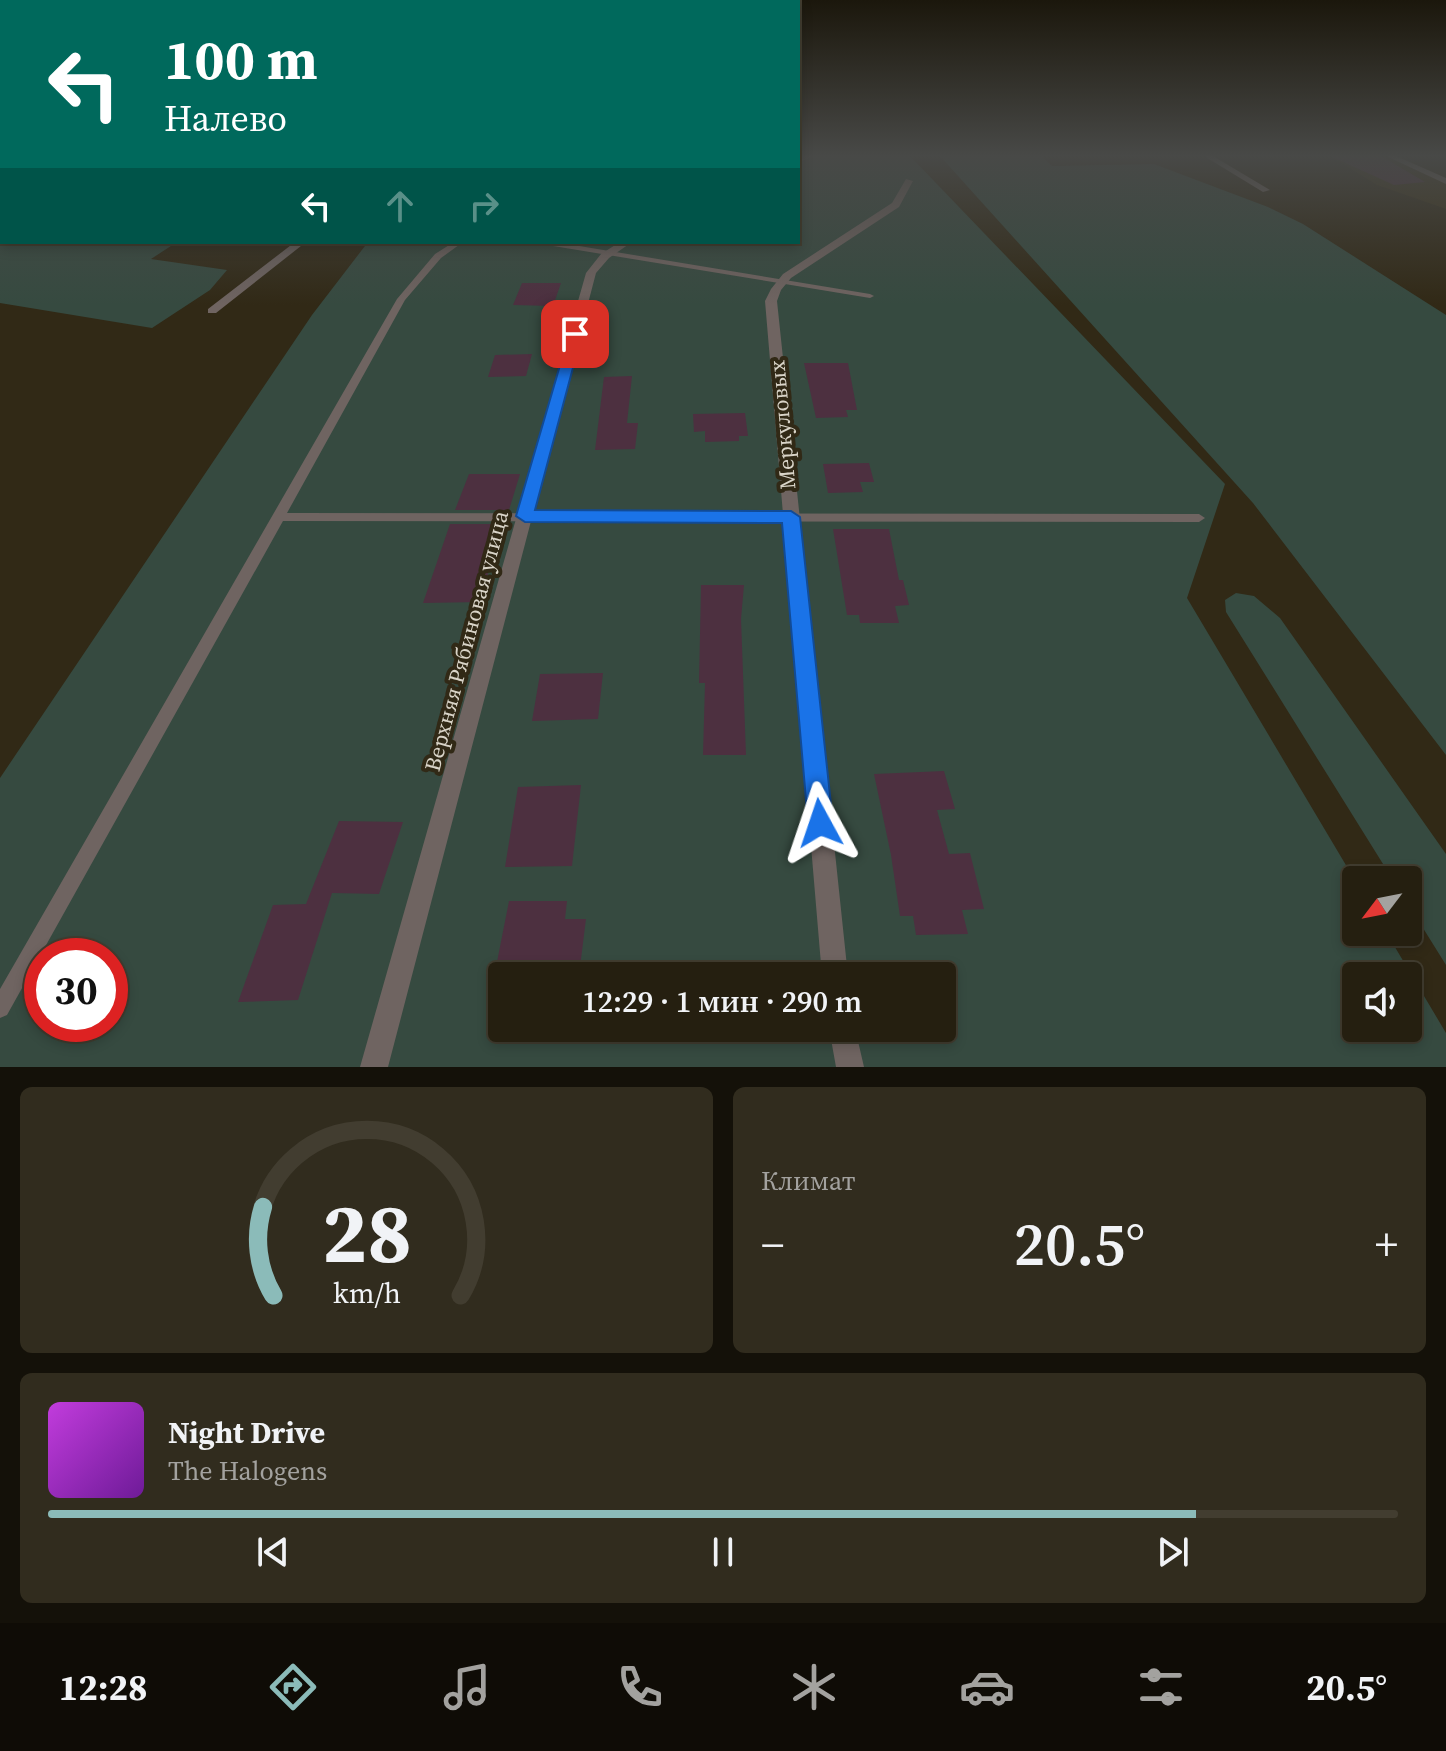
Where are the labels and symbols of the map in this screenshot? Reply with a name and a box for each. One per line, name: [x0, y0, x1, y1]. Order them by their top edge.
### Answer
pin: [541, 300, 609, 368]
street label: Меркуловых: [761, 359, 803, 491]
street label: Верхняя Рябиновая улица: [417, 507, 515, 775]
position arrow: [778, 781, 862, 865]
north arrow: [1342, 866, 1422, 946]
speed limit sign: 30: [24, 938, 128, 1042]

